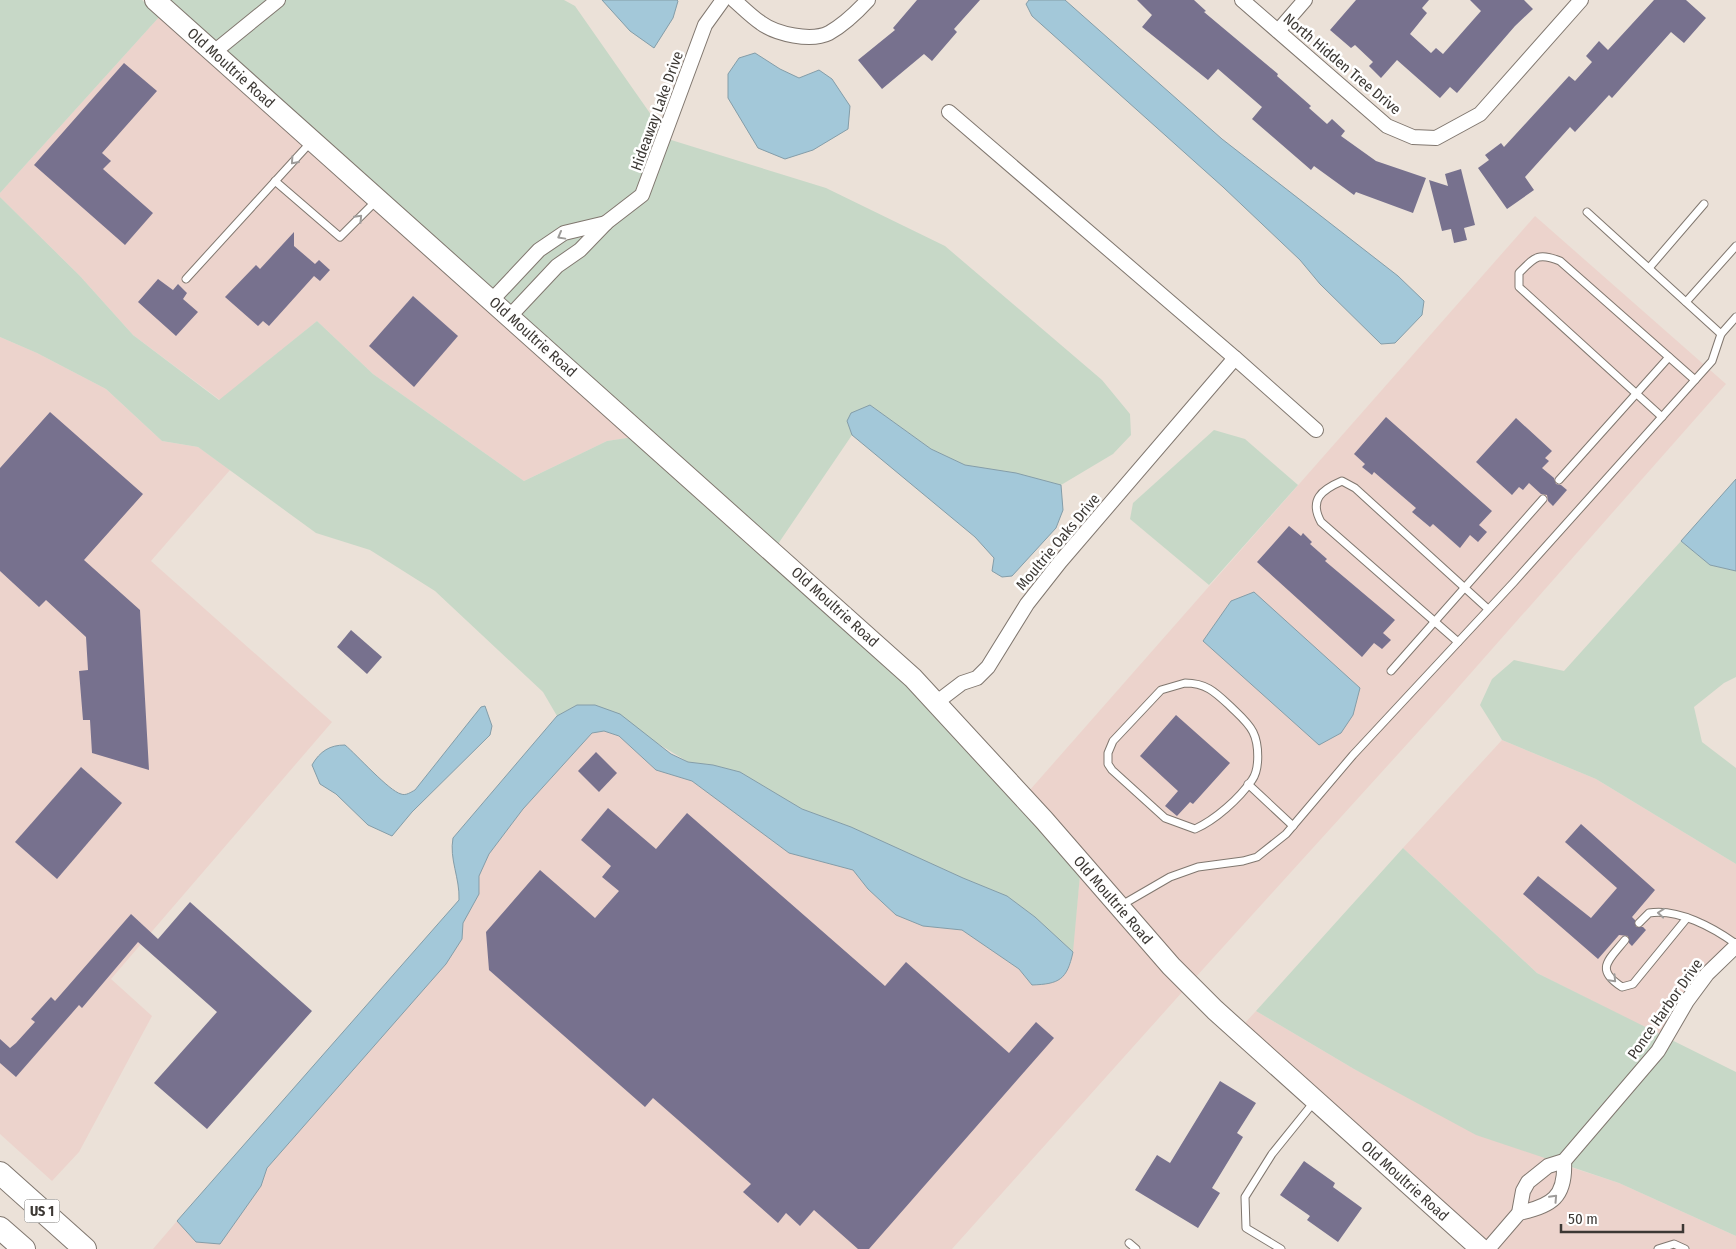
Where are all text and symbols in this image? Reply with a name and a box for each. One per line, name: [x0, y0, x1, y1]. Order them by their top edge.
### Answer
street label: North Hidden Tree Drive: [1280, 10, 1404, 118]
street label: Old Moultrie Road: [184, 24, 278, 112]
street label: Hideaway Lake Drive: [627, 49, 687, 173]
one-way arrow: [291, 155, 300, 164]
one-way arrow: [353, 215, 362, 224]
one-way arrow: [557, 230, 566, 240]
street label: Old Moultrie Road: [486, 293, 580, 381]
street label: Moultrie Oaks Drive: [1012, 490, 1104, 594]
street label: Old Moultrie Road: [788, 563, 882, 651]
street label: Old Moultrie Road: [1070, 852, 1156, 948]
one-way arrow: [1657, 908, 1665, 919]
street label: Ponce Harbor Drive: [1624, 955, 1706, 1063]
one-way arrow: [1607, 973, 1616, 982]
street label: Old Moultrie Road: [1358, 1137, 1452, 1225]
one-way arrow: [1548, 1194, 1557, 1203]
road number: US 1: [24, 1200, 60, 1222]
scale bar: [1561, 1202, 1684, 1234]
text: 50 m: [1568, 1210, 1598, 1228]

